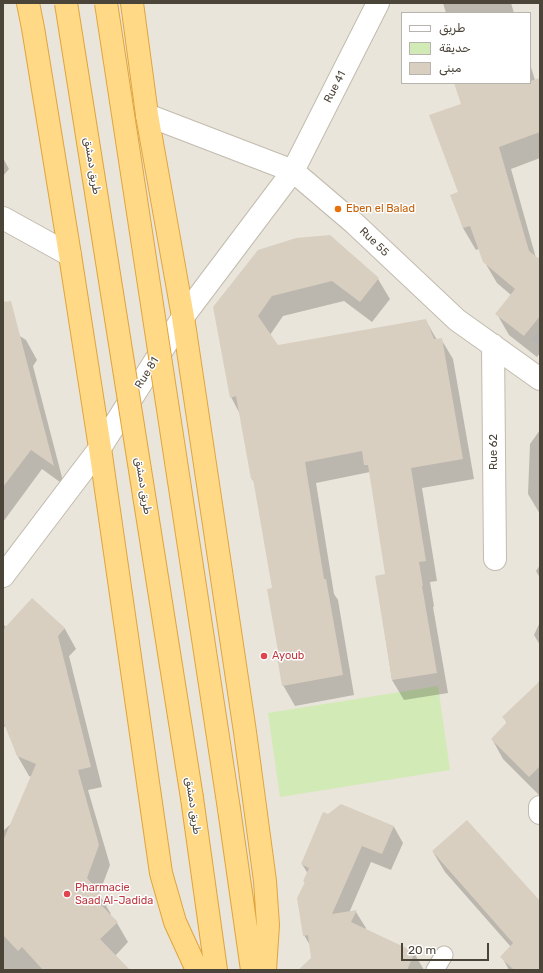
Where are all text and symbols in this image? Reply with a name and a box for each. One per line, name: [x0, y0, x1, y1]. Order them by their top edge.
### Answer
legend: [401, 12, 531, 84]
text: طريق: [439, 21, 465, 35]
text: حديقة: [439, 41, 471, 55]
text: مبنى: [439, 61, 461, 75]
street label: Rue 41: [321, 69, 349, 105]
street label: طريق دمشق: [81, 136, 103, 196]
place label: Eben el Balad: [346, 202, 415, 216]
marker: Eben el Balad: [333, 204, 343, 214]
street label: Rue 55: [357, 225, 391, 259]
street label: Rue 81: [132, 355, 162, 391]
street label: Rue 62: [487, 434, 501, 470]
street label: طريق دمشق: [132, 456, 154, 516]
place label: Ayoub: [272, 649, 304, 663]
marker: Ayoub: [259, 651, 269, 661]
street label: طريق دمشق: [182, 777, 204, 835]
place label: Pharmacie Saad Al-Jadida: [75, 881, 153, 907]
marker: Pharmacie Saad Al-Jadida: [62, 889, 72, 899]
scale bar: [403, 935, 491, 961]
text: 20 m: [408, 943, 436, 957]

